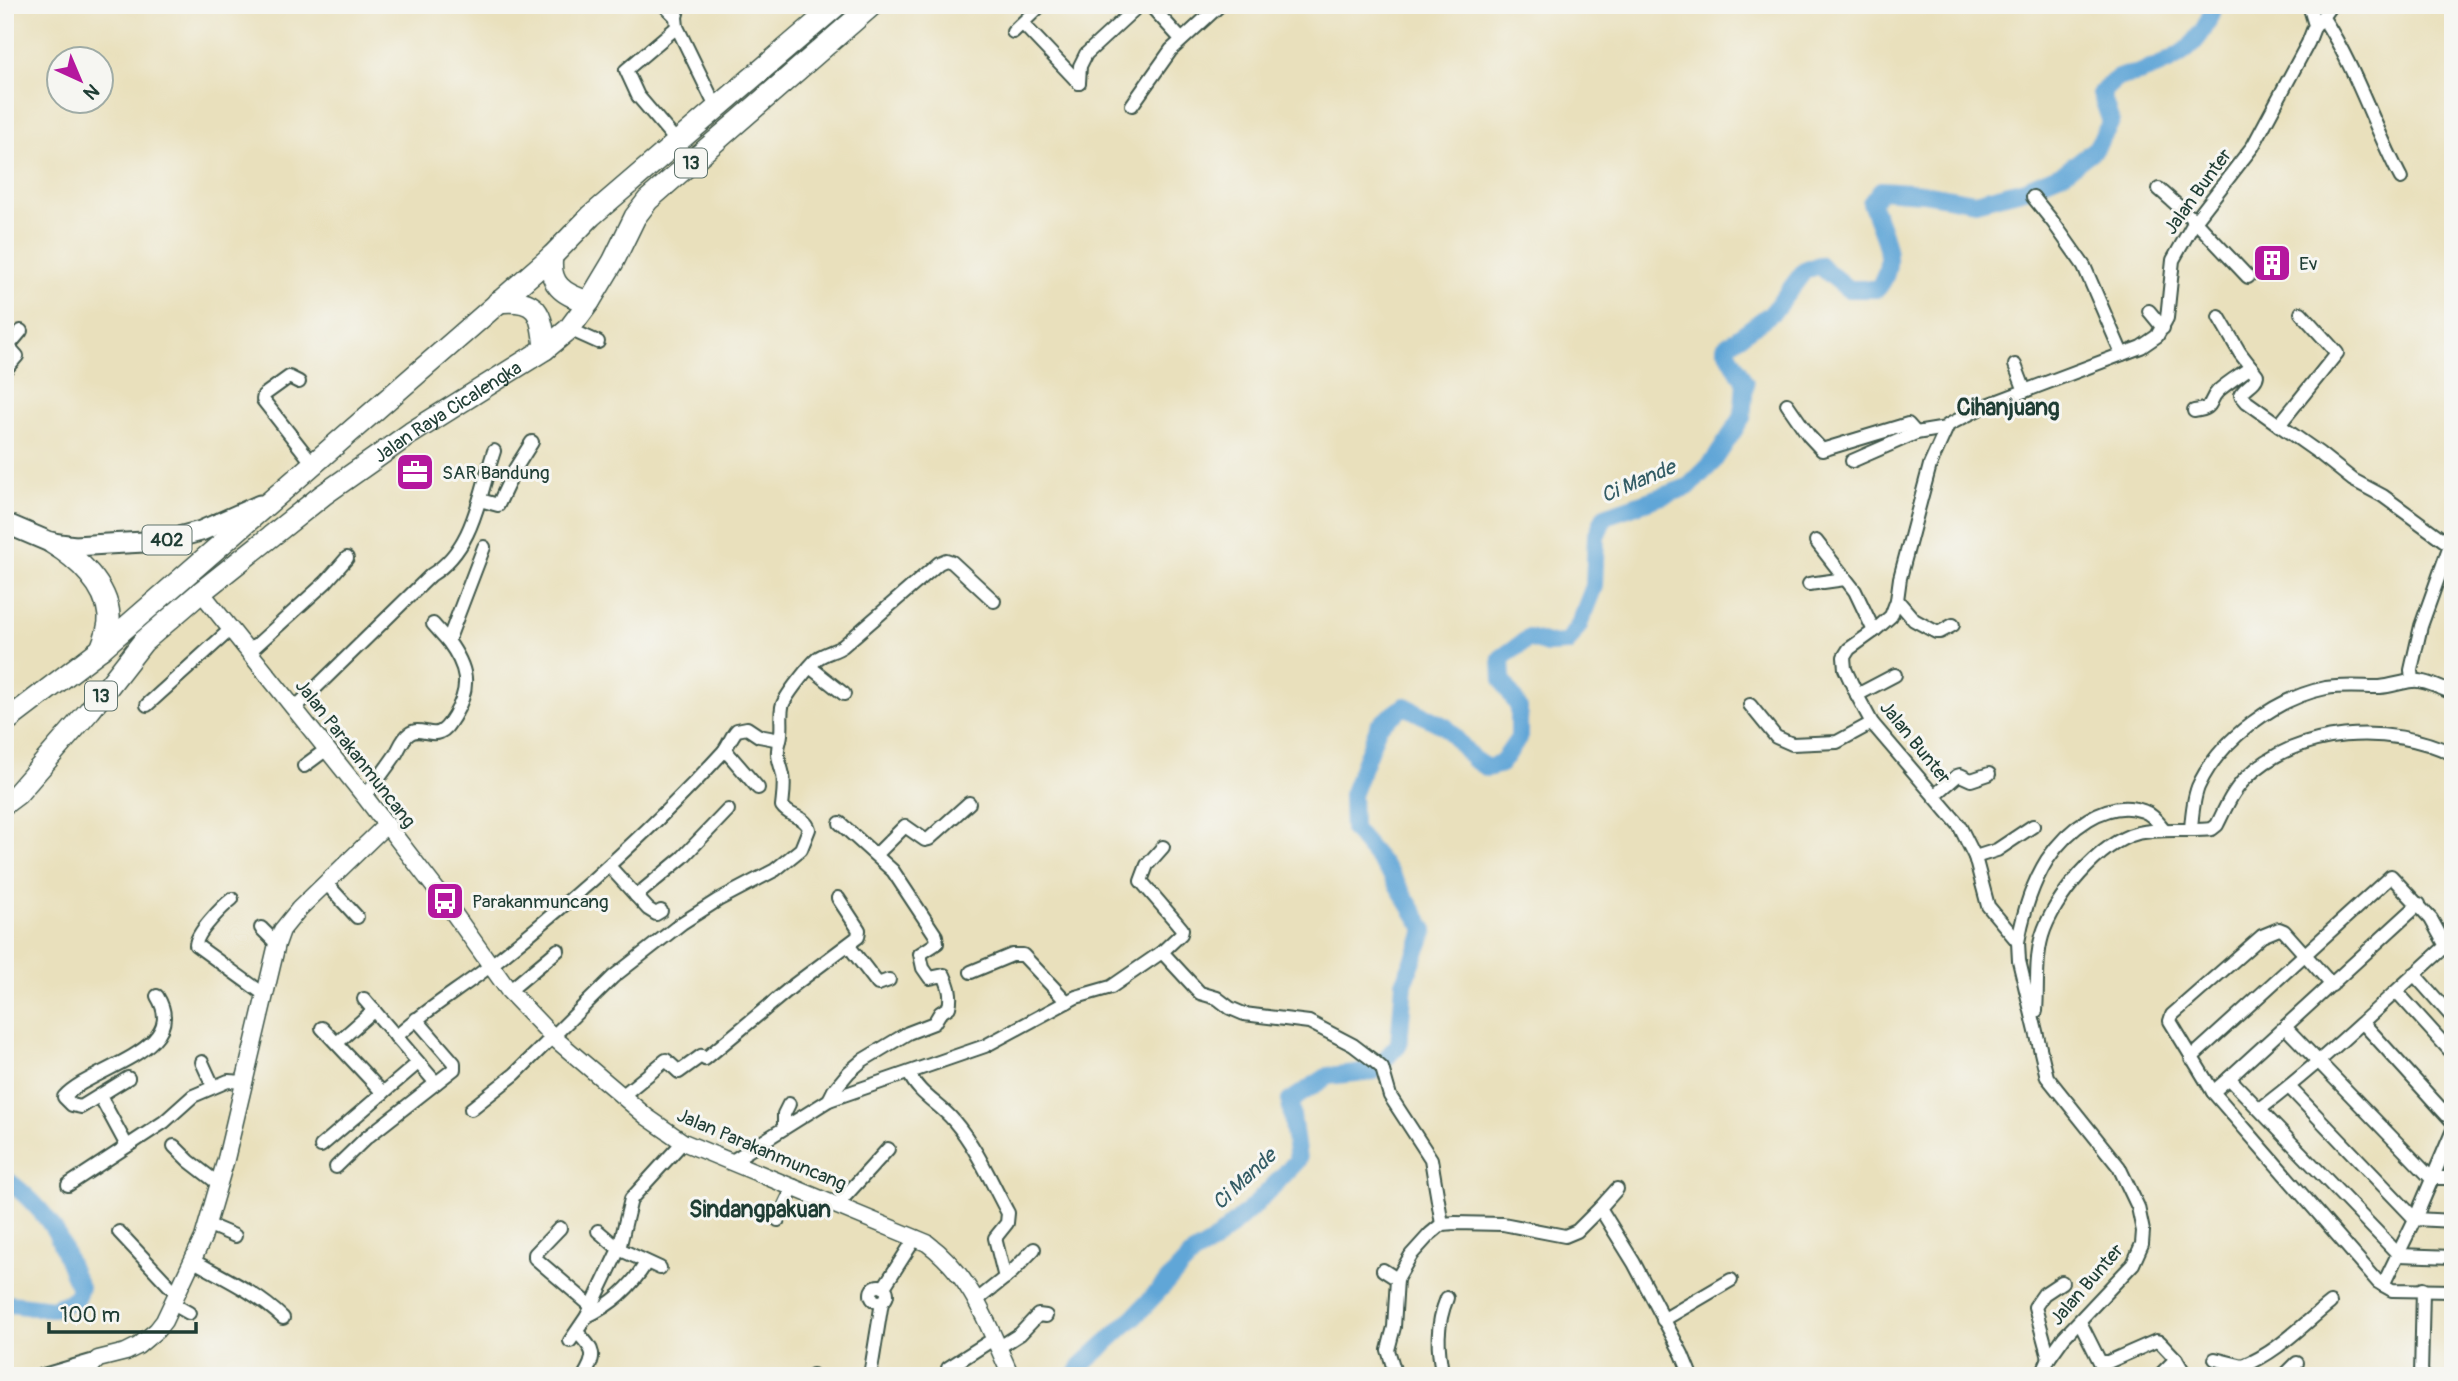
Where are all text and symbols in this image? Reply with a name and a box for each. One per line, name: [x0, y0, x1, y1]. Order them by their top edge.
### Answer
north arrow: [46, 46, 116, 116]
text: N: [78, 78, 104, 105]
street label: Jalan Bunter: [2159, 144, 2237, 239]
road number: 13: [675, 148, 707, 178]
building icon: Ev: [2251, 242, 2293, 284]
place label: Ev: [2299, 252, 2317, 276]
street label: Jalan Raya Cicalengka: [369, 356, 526, 468]
district label: Cihanjuang: [1956, 393, 2060, 422]
office icon: SAR Bandung: [394, 451, 436, 493]
water label: Ci Mande: [1597, 453, 1682, 509]
place label: SAR Bandung: [442, 461, 549, 485]
road number: 402: [142, 526, 192, 554]
street label: Jalan Parakanmuncang: [290, 674, 421, 833]
road number: 13: [85, 682, 117, 710]
street label: Jalan Bunter: [1874, 696, 1956, 789]
bus stop icon: Parakanmuncang: [424, 880, 466, 922]
place label: Parakanmuncang: [472, 890, 609, 914]
street label: Jalan Parakanmuncang: [673, 1103, 850, 1197]
water label: Ci Mande: [1207, 1141, 1284, 1216]
district label: Sindangpakuan: [689, 1195, 831, 1224]
street label: Jalan Bunter: [2045, 1239, 2129, 1330]
scale bar: [49, 1290, 196, 1334]
text: 100 m: [60, 1302, 120, 1329]

